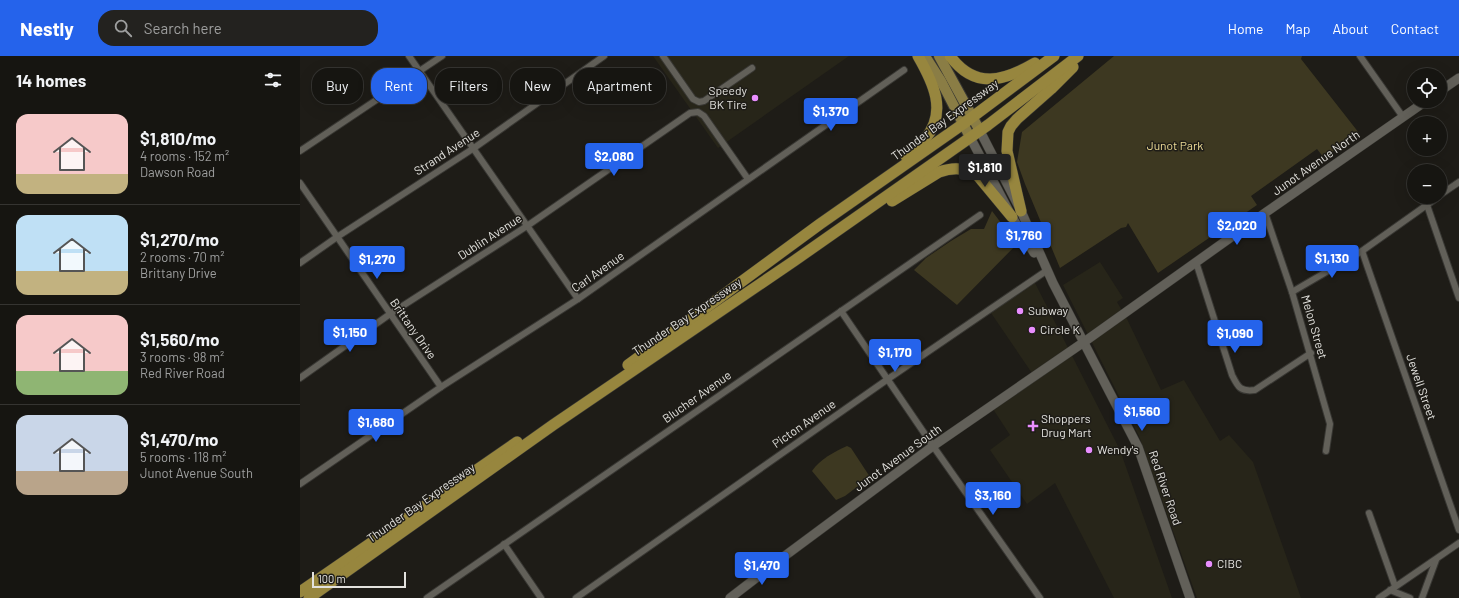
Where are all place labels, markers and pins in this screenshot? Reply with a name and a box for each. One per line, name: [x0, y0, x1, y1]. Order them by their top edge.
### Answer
place label: Speedy BK Tire: [709, 83, 747, 111]
marker: Speedy BK Tire: [750, 93, 760, 103]
pin: $1,370: [798, 98, 864, 132]
pin: $2,080: [581, 143, 647, 177]
pin: $1,810: [952, 154, 1018, 188]
pin: $2,020: [1204, 212, 1270, 246]
pin: $1,760: [991, 222, 1057, 256]
pin: $1,130: [1299, 245, 1365, 279]
pin: $1,270: [344, 246, 410, 280]
place label: Subway: [1028, 303, 1068, 317]
marker: Subway: [1015, 306, 1025, 316]
pin: $1,150: [317, 319, 383, 353]
pin: $1,090: [1202, 320, 1268, 354]
place label: Circle K: [1040, 322, 1080, 336]
marker: Circle K: [1027, 325, 1037, 335]
pin: $1,170: [862, 339, 928, 373]
pin: $1,560: [1109, 398, 1175, 432]
pin: $1,680: [343, 409, 409, 443]
place label: Shoppers Drug Mart: [1041, 411, 1092, 439]
marker: Shoppers Drug Mart: [1028, 421, 1038, 431]
place label: Wendy's: [1097, 442, 1139, 456]
marker: Wendy's: [1084, 445, 1094, 455]
pin: $3,160: [960, 482, 1026, 516]
pin: $1,470: [729, 552, 795, 586]
place label: CIBC: [1217, 556, 1242, 570]
marker: CIBC: [1204, 559, 1214, 569]

